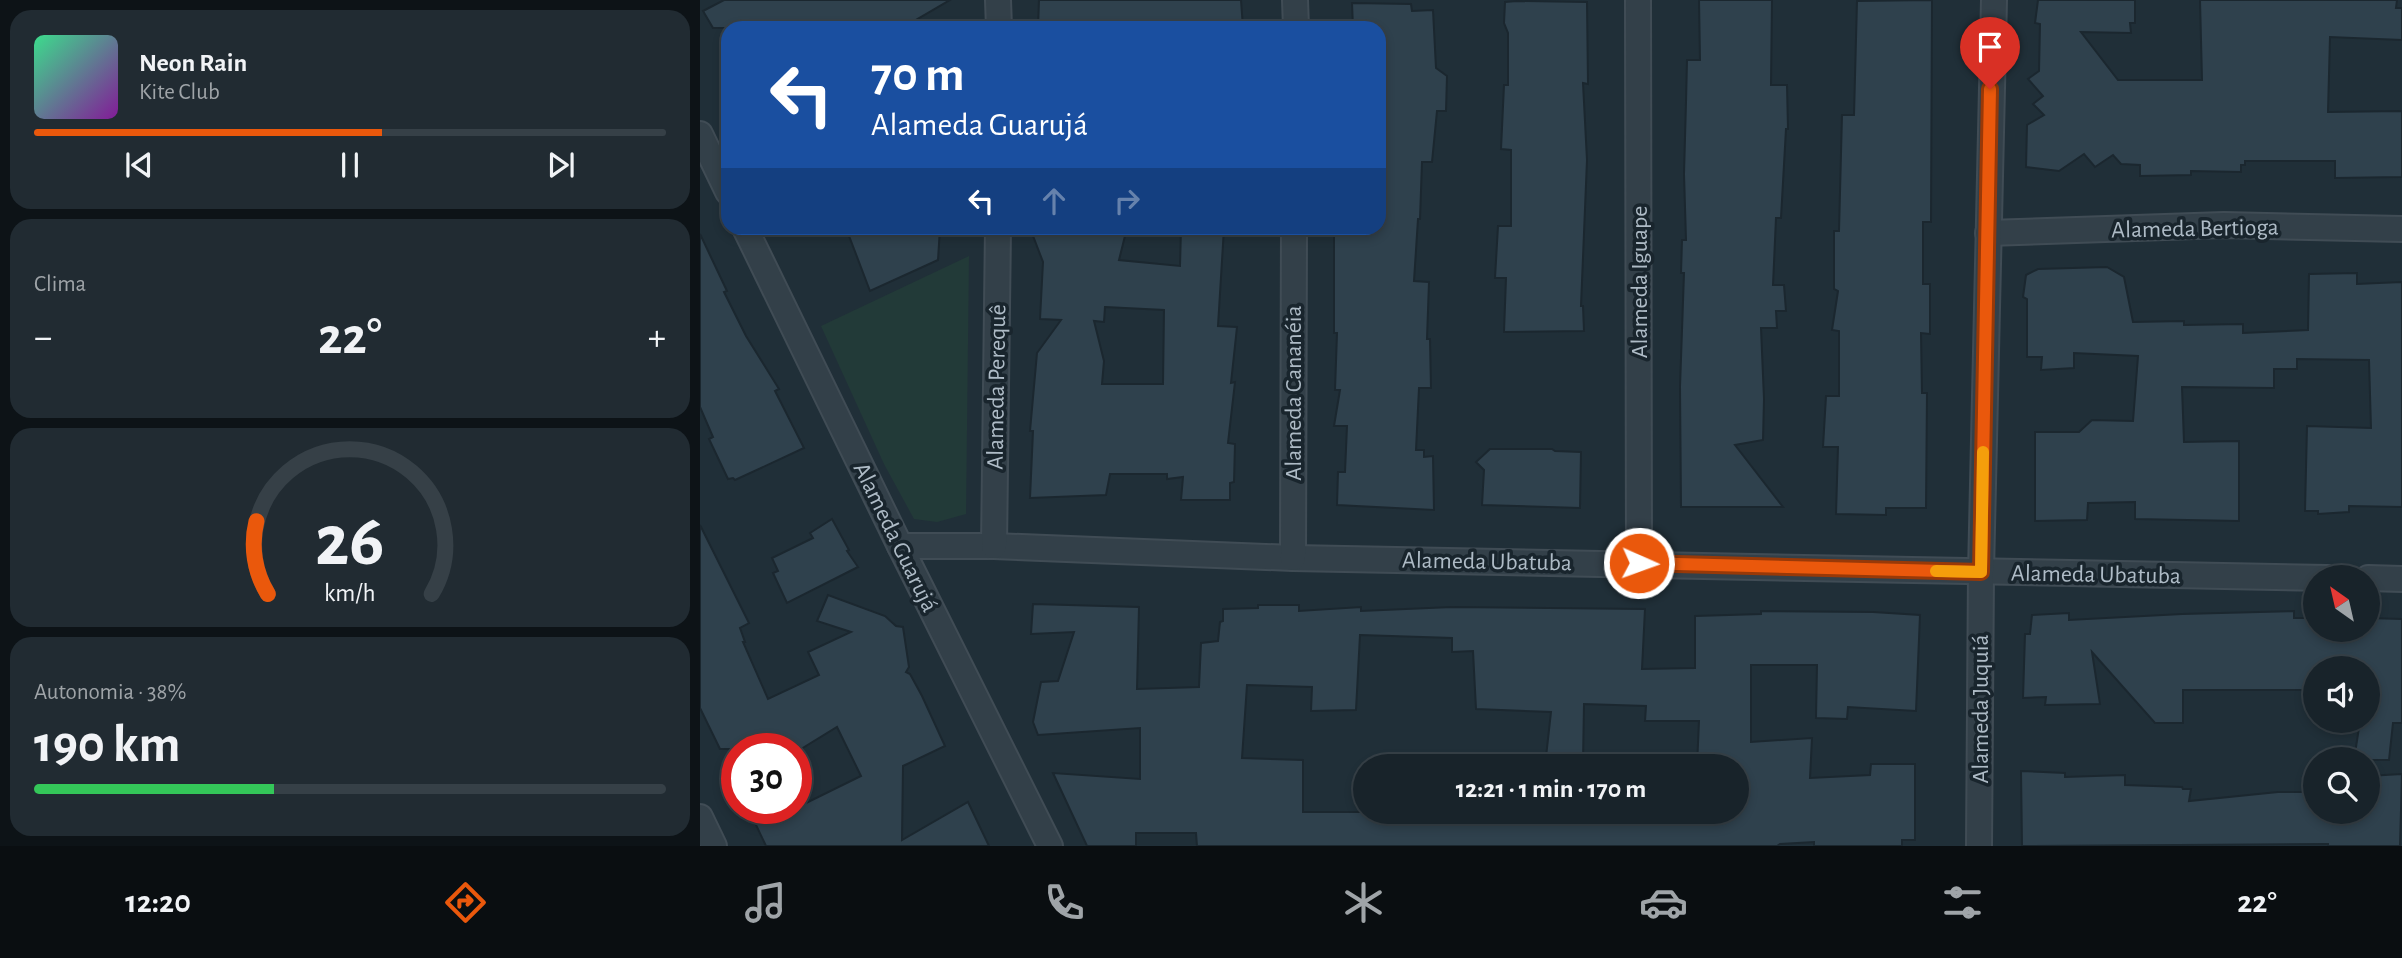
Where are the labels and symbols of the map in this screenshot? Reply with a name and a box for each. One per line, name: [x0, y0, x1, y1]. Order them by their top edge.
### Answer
pin: [1960, 17, 2020, 89]
street label: Alameda Iguape: [1628, 206, 1652, 358]
street label: Alameda Bertioga: [2111, 216, 2279, 242]
street label: Alameda Perequê: [984, 304, 1010, 470]
street label: Alameda Cananéia: [1282, 305, 1306, 481]
street label: Alameda Guarujá: [849, 459, 942, 616]
position arrow: [1602, 526, 1676, 600]
street label: Alameda Ubatuba: [1402, 549, 1572, 575]
street label: Alameda Ubatuba: [2011, 562, 2181, 588]
north arrow: [2303, 565, 2380, 642]
street label: Alameda Juquiá: [1969, 634, 1993, 784]
speed limit sign: 30: [721, 733, 812, 824]

